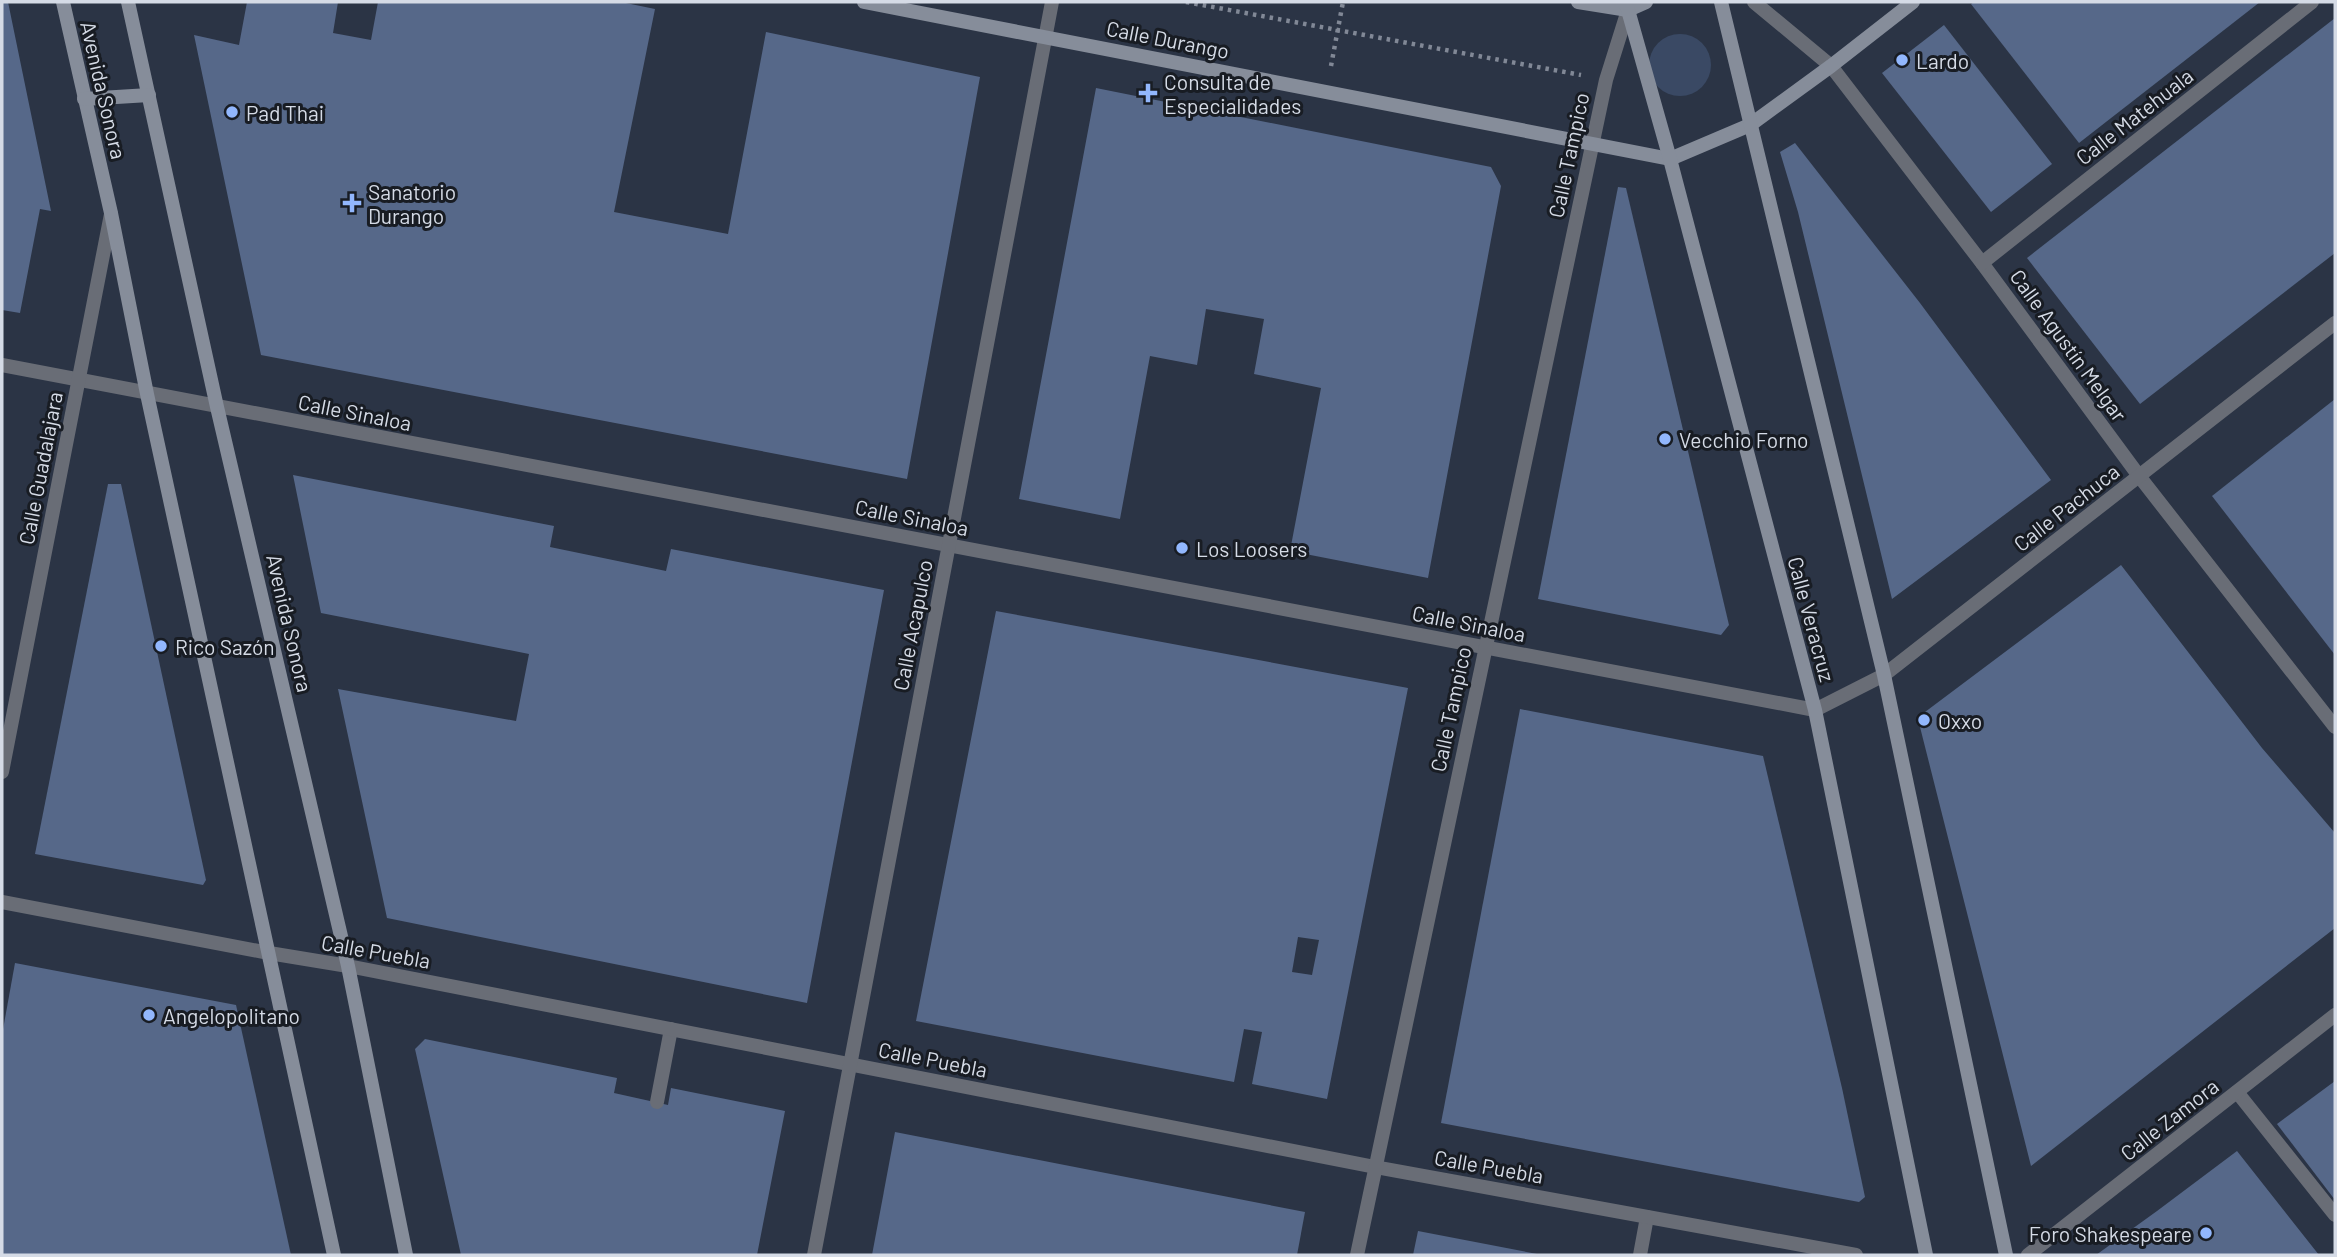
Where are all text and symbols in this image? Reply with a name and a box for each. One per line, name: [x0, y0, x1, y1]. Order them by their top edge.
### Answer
street label: Calle Durango: [1104, 15, 1232, 63]
street label: Avenida Sonora: [76, 19, 132, 161]
place label: Lardo: [1916, 48, 1969, 73]
marker: Lardo: [1894, 52, 1910, 68]
street label: Calle Matehuala: [2071, 63, 2197, 169]
place label: Consulta de Especialidades: [1164, 69, 1301, 118]
marker: Consulta de Especialidades: [1138, 83, 1158, 103]
street label: Calle Tampico: [1543, 90, 1593, 220]
place label: Pad Thai: [246, 100, 324, 125]
marker: Pad Thai: [224, 104, 240, 120]
place label: Sanatorio Durango: [368, 179, 456, 228]
marker: Sanatorio Durango: [342, 193, 362, 213]
street label: Calle Agustín Melgar: [2006, 264, 2133, 426]
street label: Calle Guadalajara: [13, 389, 67, 547]
street label: Calle Sinaloa: [296, 389, 414, 435]
place label: Vecchio Forno: [1679, 427, 1808, 452]
marker: Vecchio Forno: [1657, 431, 1673, 447]
street label: Calle Pachuca: [2008, 458, 2124, 556]
street label: Calle Sinaloa: [853, 494, 971, 540]
place label: Los Loosers: [1196, 536, 1307, 561]
marker: Los Loosers: [1174, 540, 1190, 556]
street label: Avenida Sonora: [262, 552, 318, 694]
street label: Calle Veracruz: [1783, 554, 1841, 684]
street label: Calle Acapulco: [887, 558, 937, 692]
street label: Calle Sinaloa: [1410, 600, 1528, 646]
place label: Rico Sazón: [175, 634, 275, 659]
marker: Rico Sazón: [153, 638, 169, 654]
street label: Calle Tampico: [1425, 644, 1475, 774]
place label: Oxxo: [1938, 708, 1982, 733]
marker: Oxxo: [1916, 712, 1932, 728]
street label: Calle Puebla: [320, 929, 432, 973]
place label: Angelopolitano: [163, 1003, 300, 1028]
marker: Angelopolitano: [141, 1007, 157, 1023]
street label: Calle Puebla: [876, 1036, 990, 1082]
street label: Calle Zamora: [2115, 1073, 2223, 1165]
street label: Calle Puebla: [1433, 1144, 1545, 1188]
place label: Foro Shakespeare: [2029, 1221, 2192, 1246]
marker: Foro Shakespeare: [2198, 1225, 2214, 1241]

